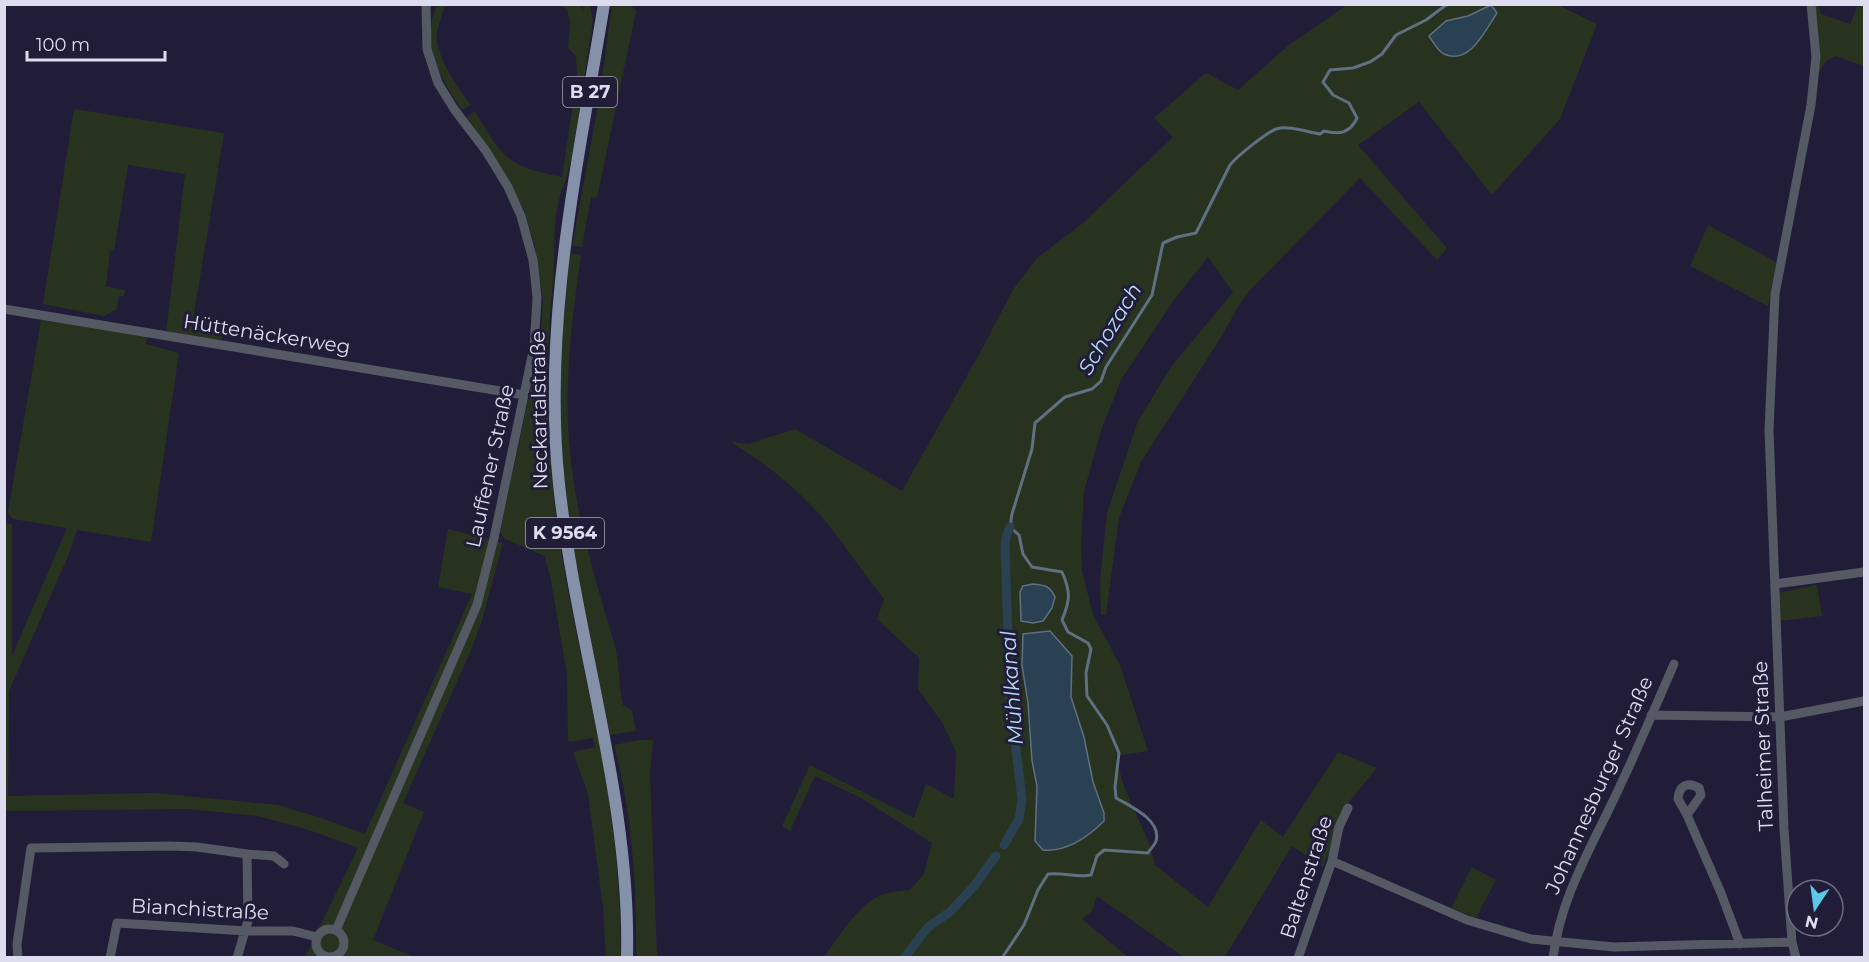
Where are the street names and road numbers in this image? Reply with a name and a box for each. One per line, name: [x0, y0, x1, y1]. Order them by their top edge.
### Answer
road number: B 27: [563, 77, 617, 107]
street label: Hüttenäckerweg: [182, 309, 352, 359]
street label: Neckartalstraße: [526, 331, 552, 489]
street label: Lauffener Straße: [461, 382, 519, 550]
road number: K 9564: [526, 518, 604, 548]
street label: Talheimer Straße: [1748, 660, 1778, 832]
street label: Johannesburger Straße: [1540, 673, 1658, 898]
street label: Baltenstraße: [1275, 813, 1337, 941]
street label: Bianchistraße: [130, 893, 270, 925]

